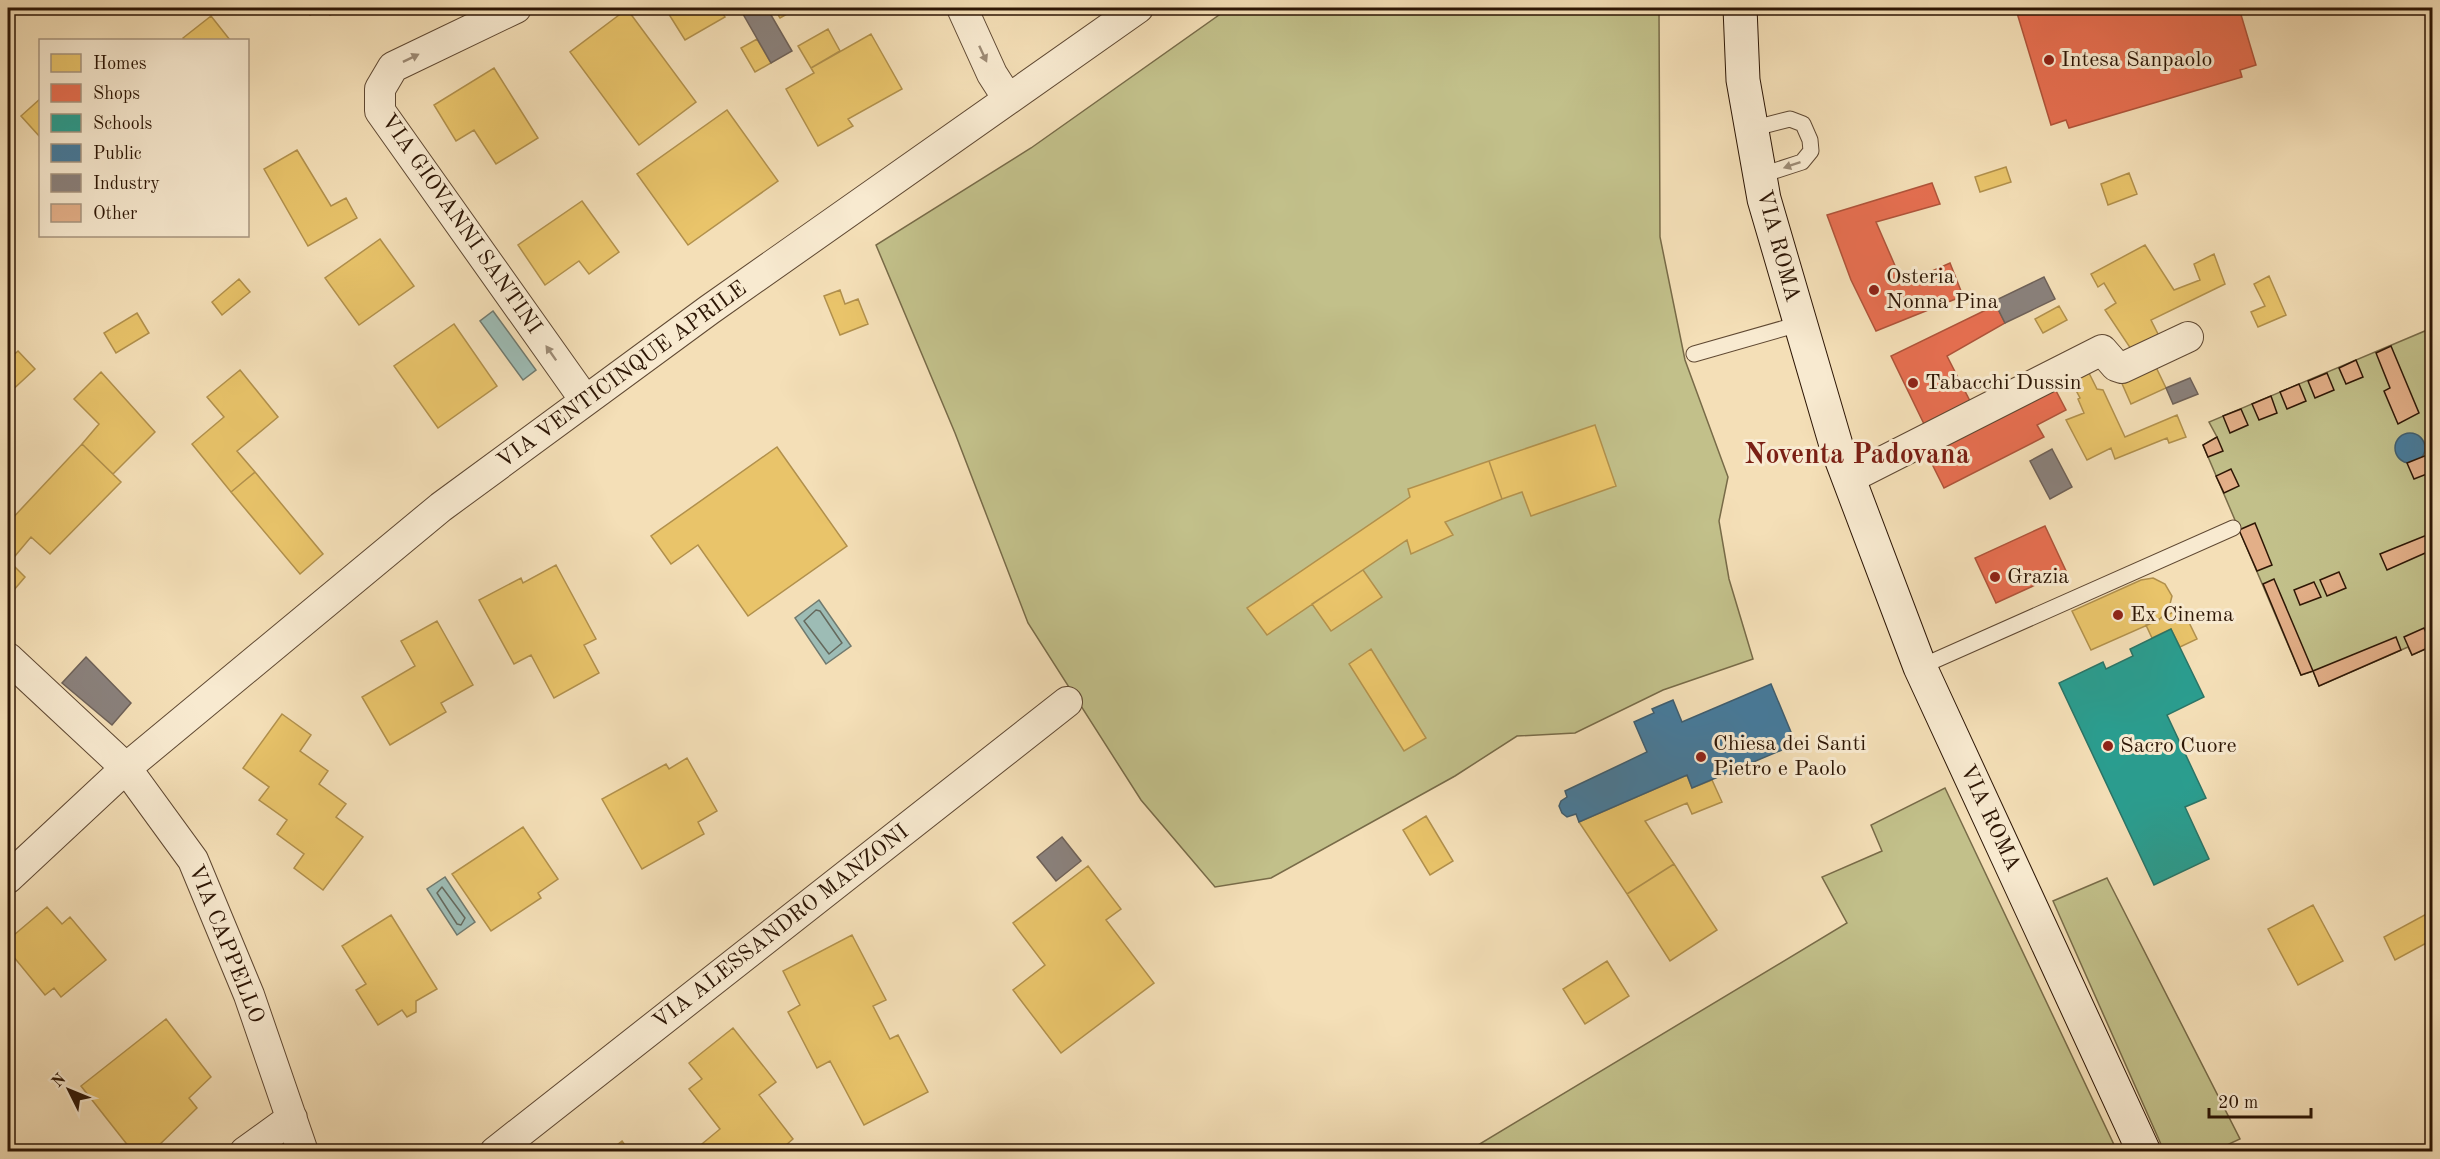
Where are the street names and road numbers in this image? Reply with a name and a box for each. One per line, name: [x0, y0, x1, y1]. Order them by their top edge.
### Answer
street label: VIA GIOVANNI SANTINI: [377, 110, 545, 338]
street label: VIA ROMA: [1752, 188, 1804, 305]
street label: VIA VENTICINQUE APRILE: [493, 277, 751, 473]
street label: VIA ROMA: [1956, 761, 2024, 875]
street label: VIA ALESSANDRO MANZONI: [649, 820, 913, 1034]
street label: VIA CAPPELLO: [184, 862, 268, 1026]

